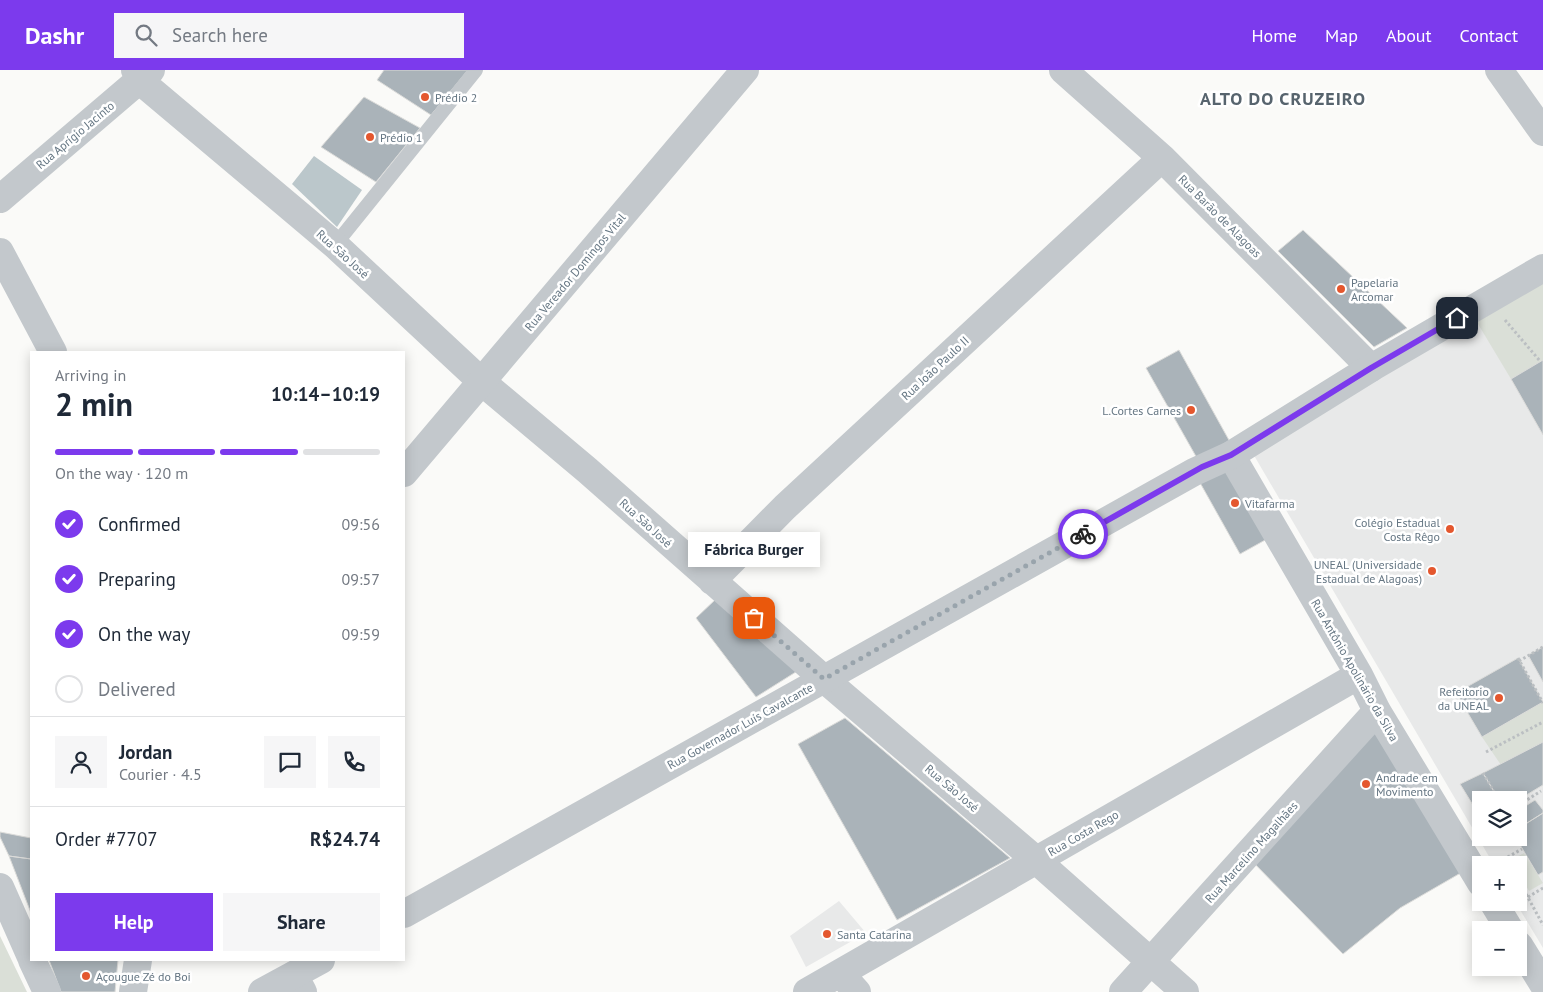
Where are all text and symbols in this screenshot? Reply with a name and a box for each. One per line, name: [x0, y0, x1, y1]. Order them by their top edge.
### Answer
search box: [114, 13, 464, 58]
text: Dashr: [25, 20, 84, 51]
icon: search: [132, 21, 160, 49]
text: Search here: [172, 23, 268, 47]
text: Home: [1251, 24, 1297, 47]
text: Map: [1325, 24, 1358, 47]
text: About: [1386, 24, 1432, 47]
text: Contact: [1460, 24, 1518, 47]
district label: ALTO DO CRUZEIRO: [1200, 87, 1366, 110]
place label: Prédio 2: [435, 90, 477, 105]
marker: Prédio 2: [419, 91, 431, 103]
street label: Rua Aprígio Jacinto: [33, 98, 117, 172]
place label: Prédio 1: [380, 130, 422, 145]
marker: Prédio 1: [364, 131, 376, 143]
street label: Rua Barão de Alagoas: [1175, 171, 1265, 261]
street label: Rua Vereador Domingos Vital: [521, 210, 629, 334]
street label: Rua São José: [314, 226, 372, 282]
place label: Papelaria Arcomar: [1351, 275, 1399, 304]
marker: Papelaria Arcomar: [1335, 283, 1347, 295]
pin: [1436, 297, 1478, 339]
icon: home: [1443, 304, 1471, 332]
street label: Rua João Paulo II: [898, 333, 972, 403]
text: Arriving in: [55, 365, 126, 385]
text: 10:14–10:19: [271, 382, 380, 406]
text: 2 min: [55, 383, 133, 425]
place label: L.Cortes Carnes: [1102, 403, 1181, 418]
marker: L.Cortes Carnes: [1185, 404, 1197, 416]
text: On the way · 120 m: [55, 463, 188, 483]
street label: Rua São José: [617, 495, 675, 551]
place label: Vitafarma: [1244, 496, 1295, 511]
marker: Vitafarma: [1229, 497, 1241, 509]
courier: [1058, 509, 1108, 559]
icon: check: [55, 510, 83, 538]
text: Confirmed: [98, 512, 181, 536]
text: 09:56: [342, 514, 380, 534]
place label: Colégio Estadual Costa Rêgo: [1354, 515, 1440, 544]
icon: bike: [1069, 520, 1097, 548]
marker: Colégio Estadual Costa Rêgo: [1444, 523, 1456, 535]
callout: Fábrica Burger: [688, 533, 820, 568]
text: Fábrica Burger: [704, 539, 804, 559]
place label: UNEAL (Universidade Estadual de Alagoas): [1314, 557, 1422, 586]
icon: check: [55, 565, 83, 593]
marker: UNEAL (Universidade Estadual de Alagoas): [1426, 565, 1438, 577]
text: Preparing: [98, 567, 176, 591]
text: 09:57: [342, 569, 380, 589]
street label: Rua Antônio Apolinário da Silva: [1308, 596, 1402, 744]
pin: [733, 597, 775, 639]
icon: bag: [740, 604, 768, 632]
icon: check: [55, 620, 83, 648]
text: On the way: [98, 622, 190, 646]
text: 09:59: [342, 624, 380, 644]
text: Delivered: [98, 677, 176, 701]
street label: Rua Governador Luís Cavalcante: [664, 680, 816, 772]
place label: Refeitorio da UNEAL: [1438, 684, 1489, 713]
marker: Refeitorio da UNEAL: [1493, 692, 1505, 704]
button: person: [55, 736, 107, 788]
button: chat: [264, 736, 316, 788]
button: phone: [328, 736, 380, 788]
text: Jordan: [119, 740, 172, 764]
street label: Rua São José: [922, 761, 982, 815]
text: Courier · 4.5: [119, 764, 202, 784]
place label: Andrade em Movimento: [1376, 770, 1438, 799]
marker: Andrade em Movimento: [1360, 778, 1372, 790]
map controls: [1472, 791, 1527, 976]
button: layers: [1472, 791, 1527, 846]
street label: Rua Marcelino Magalhães: [1201, 798, 1301, 906]
street label: Rua Costa Rego: [1045, 807, 1121, 859]
text: Order #7707: [55, 827, 158, 851]
text: R$24.74: [310, 827, 380, 851]
button: +: [1472, 856, 1527, 911]
button: Help: [55, 893, 213, 951]
button: Share: [223, 893, 380, 951]
button: −: [1472, 921, 1527, 976]
place label: Santa Catarina: [837, 927, 912, 942]
marker: Santa Catarina: [821, 928, 833, 940]
place label: Açougue Zé do Boi: [96, 969, 191, 984]
marker: Açougue Zé do Boi: [80, 970, 92, 982]

